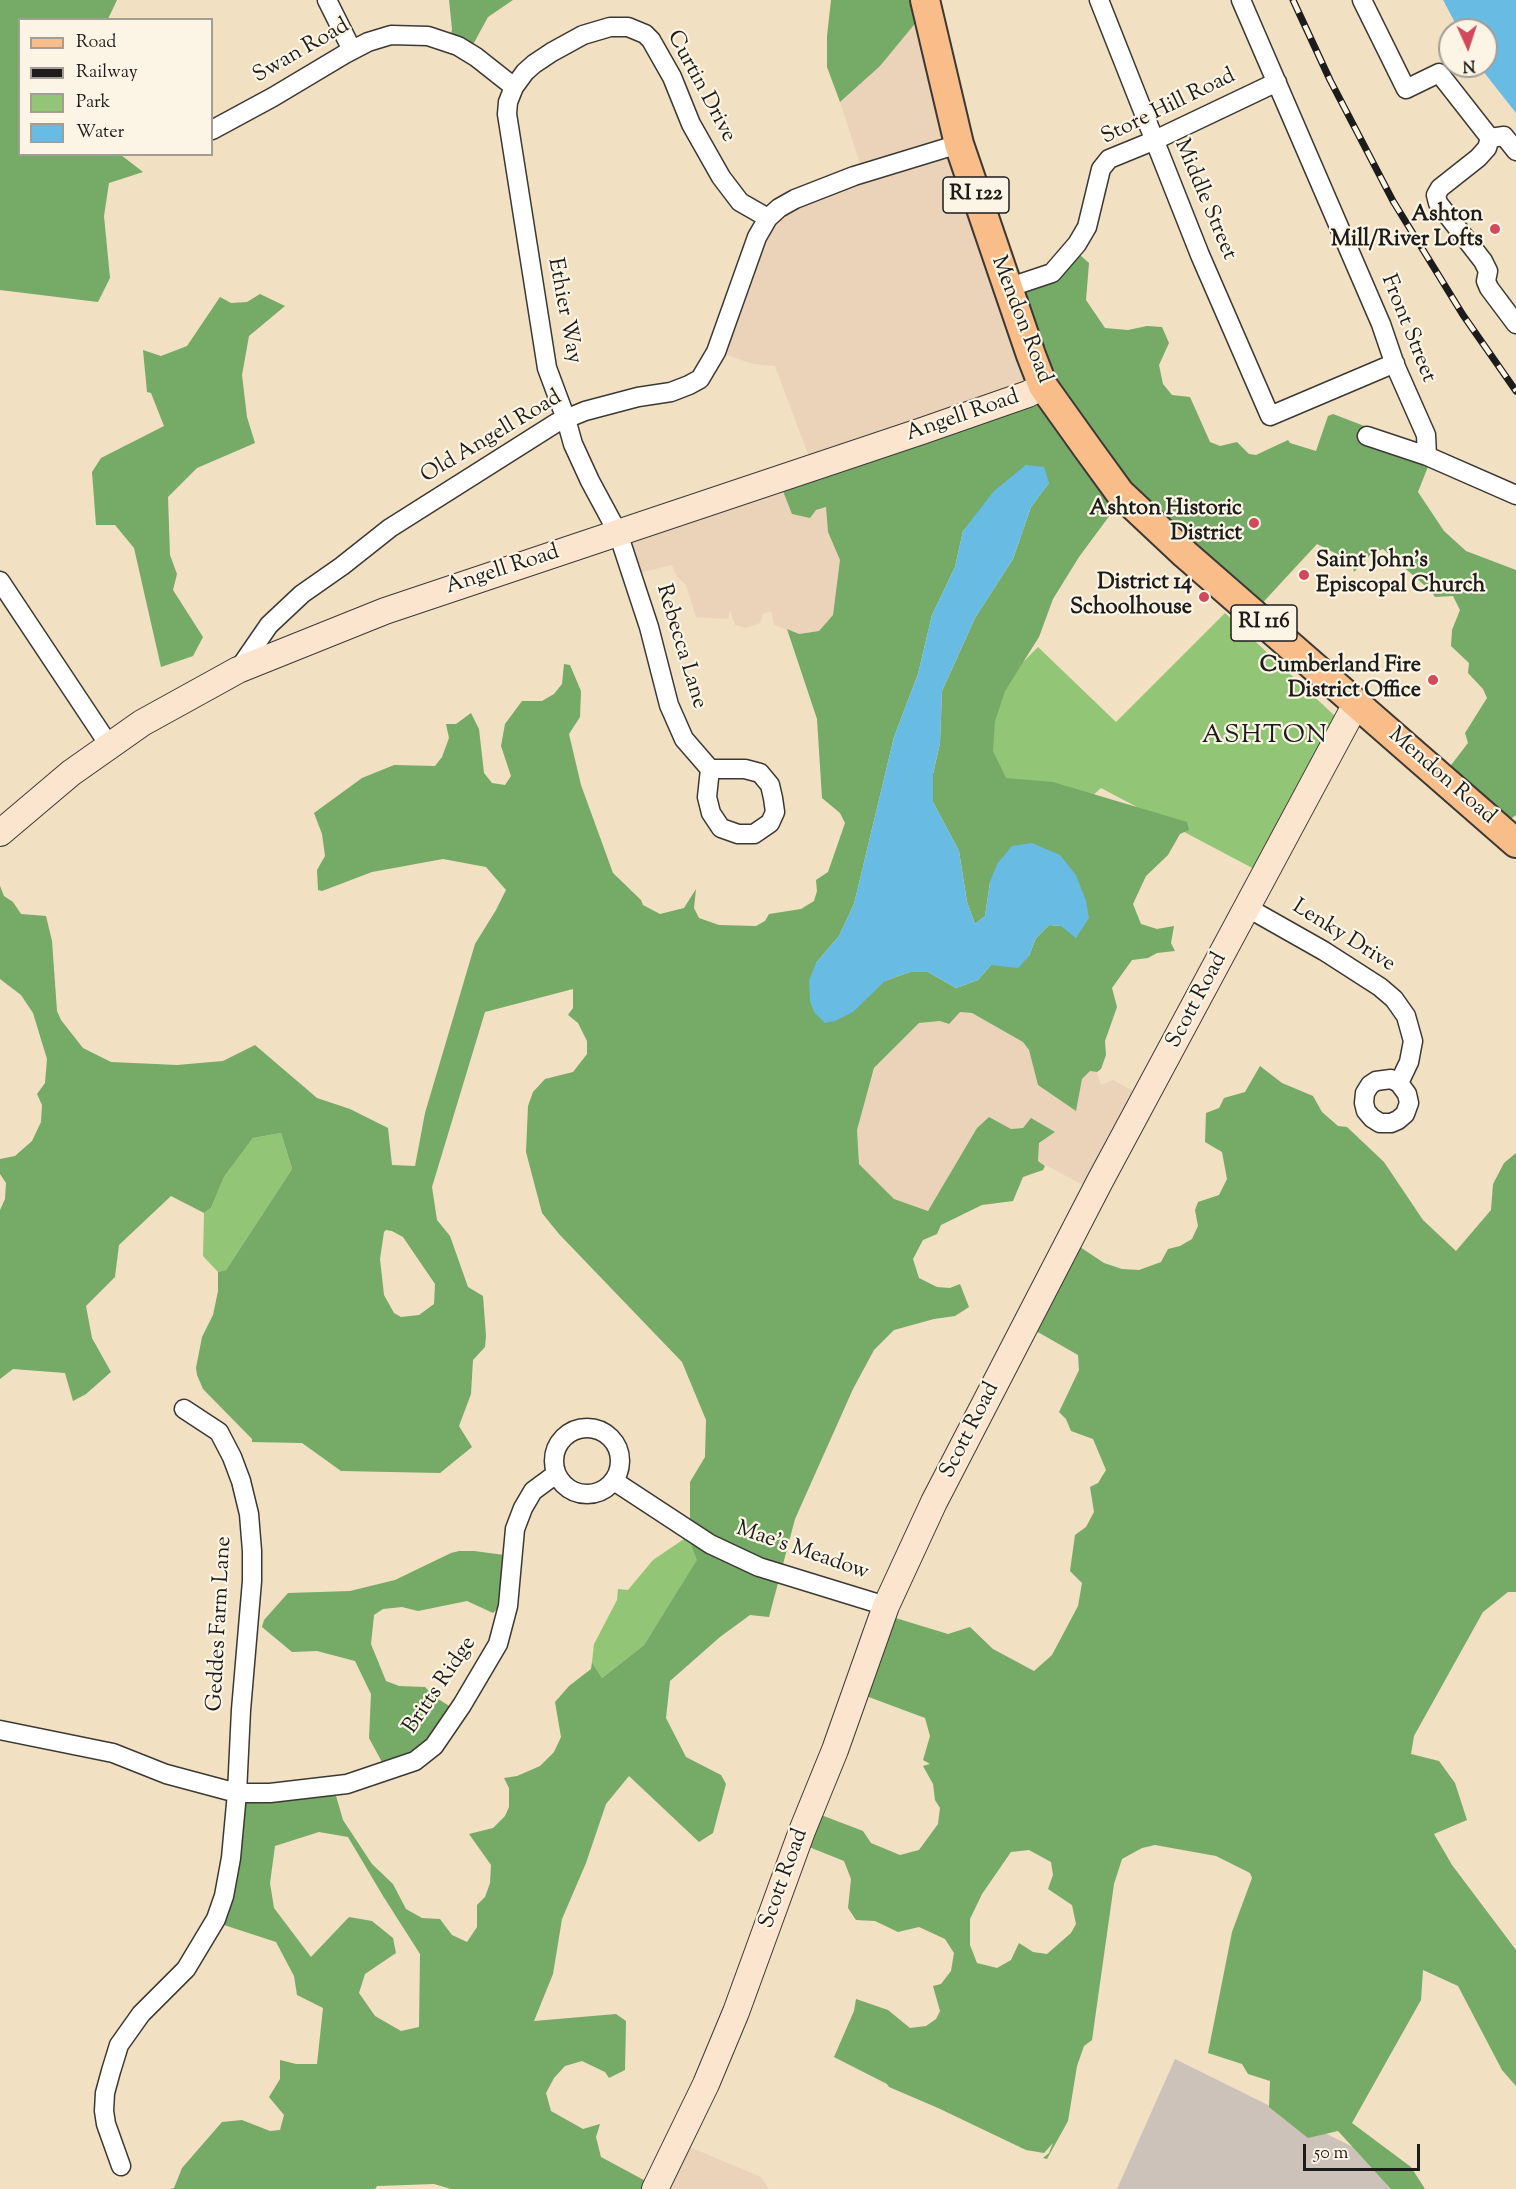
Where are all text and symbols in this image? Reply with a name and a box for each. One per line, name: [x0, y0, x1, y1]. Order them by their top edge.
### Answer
street label: Swan Road: [249, 14, 355, 90]
legend: [18, 18, 213, 156]
north arrow: [1438, 18, 1498, 78]
street label: Curtin Drive: [660, 27, 740, 147]
text: Road: [76, 30, 116, 56]
text: N: [1462, 53, 1476, 76]
text: Railway: [76, 60, 138, 86]
street label: Store Hill Road: [1098, 64, 1240, 152]
text: Park: [76, 90, 110, 116]
text: Water: [76, 120, 124, 146]
street label: Middle Street: [1167, 136, 1241, 264]
road number: RI 122: [943, 177, 1009, 213]
place label: Ashton Mill/River Lofts: [1331, 203, 1483, 254]
marker: Ashton Mill/River Lofts: [1488, 222, 1502, 236]
street label: Mendon Road: [984, 253, 1056, 387]
street label: Ethier Way: [540, 256, 586, 366]
street label: Front Street: [1373, 271, 1441, 387]
street label: Angell Road: [903, 385, 1023, 449]
street label: Old Angell Road: [417, 386, 567, 490]
place label: Ashton Historic District: [1089, 497, 1242, 548]
marker: Ashton Historic District: [1247, 516, 1261, 530]
street label: Angell Road: [443, 540, 563, 602]
place label: Saint John's Episcopal Church: [1316, 549, 1485, 600]
marker: Saint John's Episcopal Church: [1297, 568, 1311, 582]
place label: District 14 Schoolhouse: [1070, 571, 1192, 622]
street label: Rebecca Lane: [649, 582, 711, 712]
marker: District 14 Schoolhouse: [1197, 590, 1211, 604]
road number: RI 116: [1231, 605, 1297, 641]
place label: Cumberland Fire District Office: [1260, 654, 1421, 706]
marker: Cumberland Fire District Office: [1426, 673, 1440, 687]
district label: ASHTON: [1202, 722, 1328, 754]
street label: Mendon Road: [1382, 723, 1500, 831]
street label: Lenky Drive: [1287, 895, 1399, 979]
street label: Scott Road: [1162, 949, 1234, 1053]
street label: Scott Road: [936, 1379, 1006, 1483]
street label: Mae's Meadow: [732, 1517, 872, 1587]
street label: Geddes Farm Lane: [203, 1536, 239, 1712]
street label: Britts Ridge: [399, 1632, 483, 1740]
street label: Scott Road: [755, 1826, 815, 1932]
scale bar: [1306, 2132, 1423, 2170]
text: 50 m: [1314, 2141, 1348, 2167]

